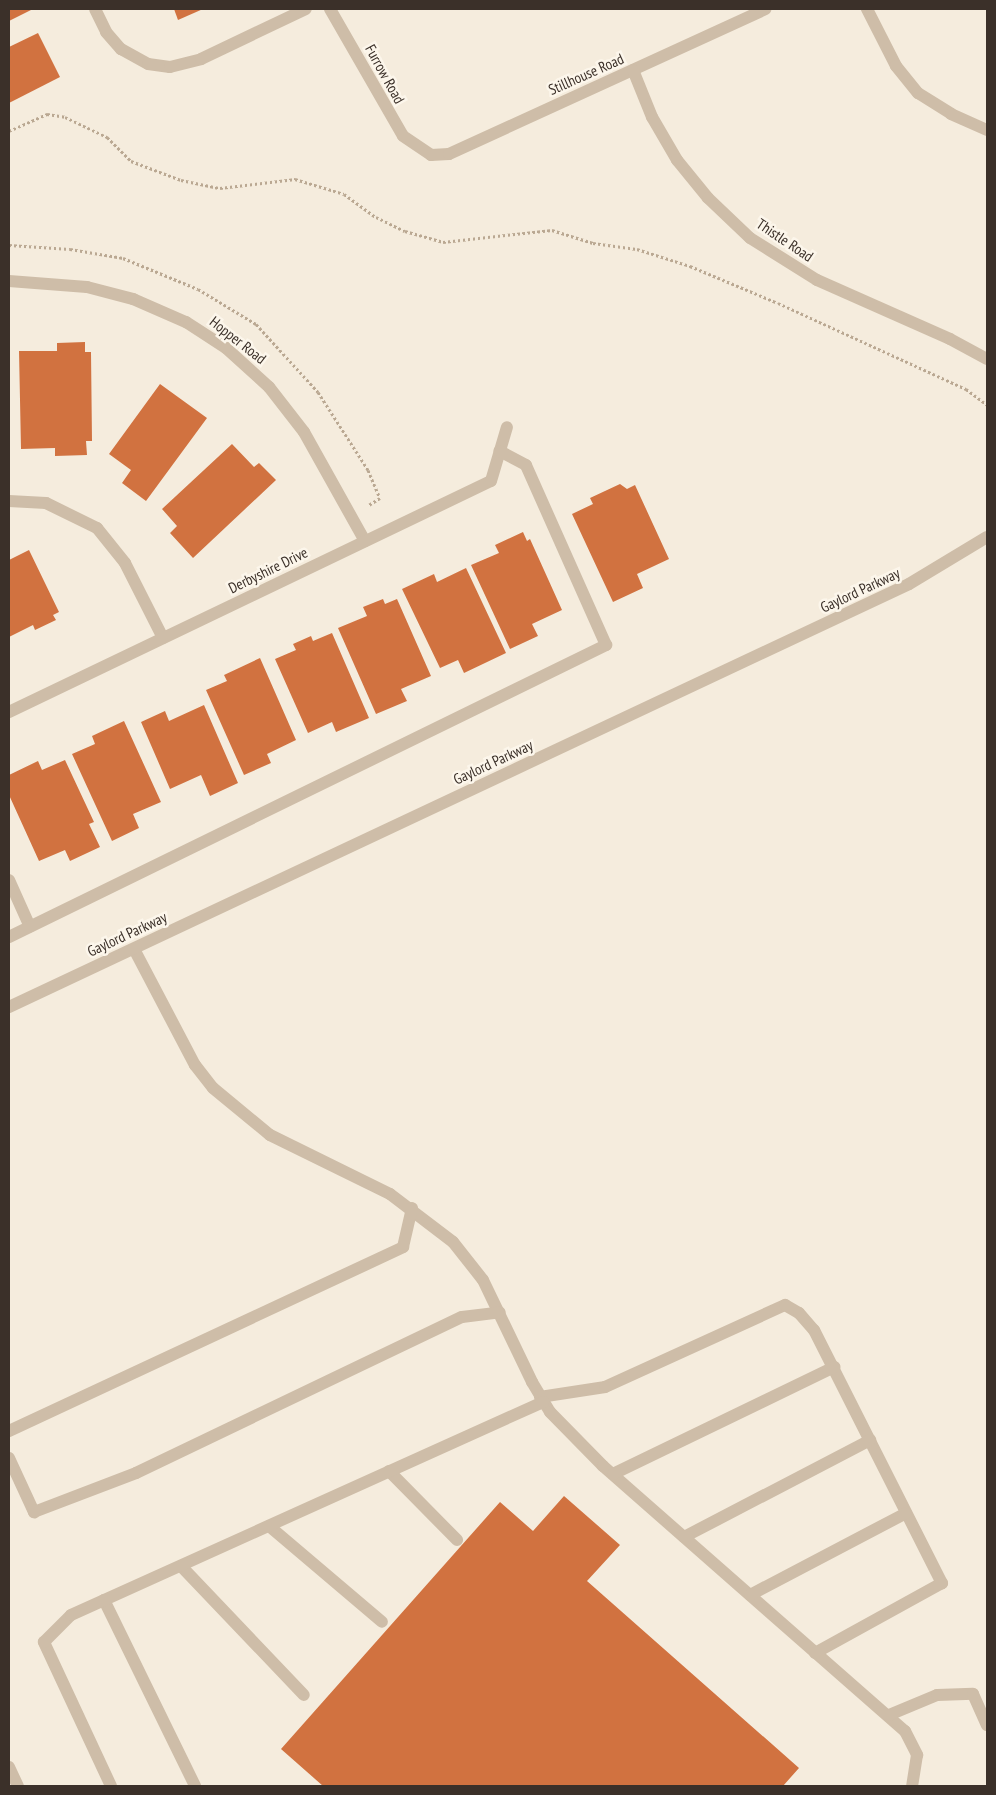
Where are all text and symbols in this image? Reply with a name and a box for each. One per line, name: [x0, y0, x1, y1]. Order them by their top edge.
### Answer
street label: Furrow Road: [361, 41, 409, 107]
street label: Stillhouse Road: [546, 49, 626, 99]
street label: Thistle Road: [753, 215, 817, 265]
street label: Hopper Road: [206, 312, 270, 368]
street label: Derbyshire Drive: [225, 543, 311, 597]
street label: Gaylord Parkway: [817, 564, 903, 616]
street label: Gaylord Parkway: [450, 736, 536, 788]
street label: Gaylord Parkway: [84, 908, 170, 960]

